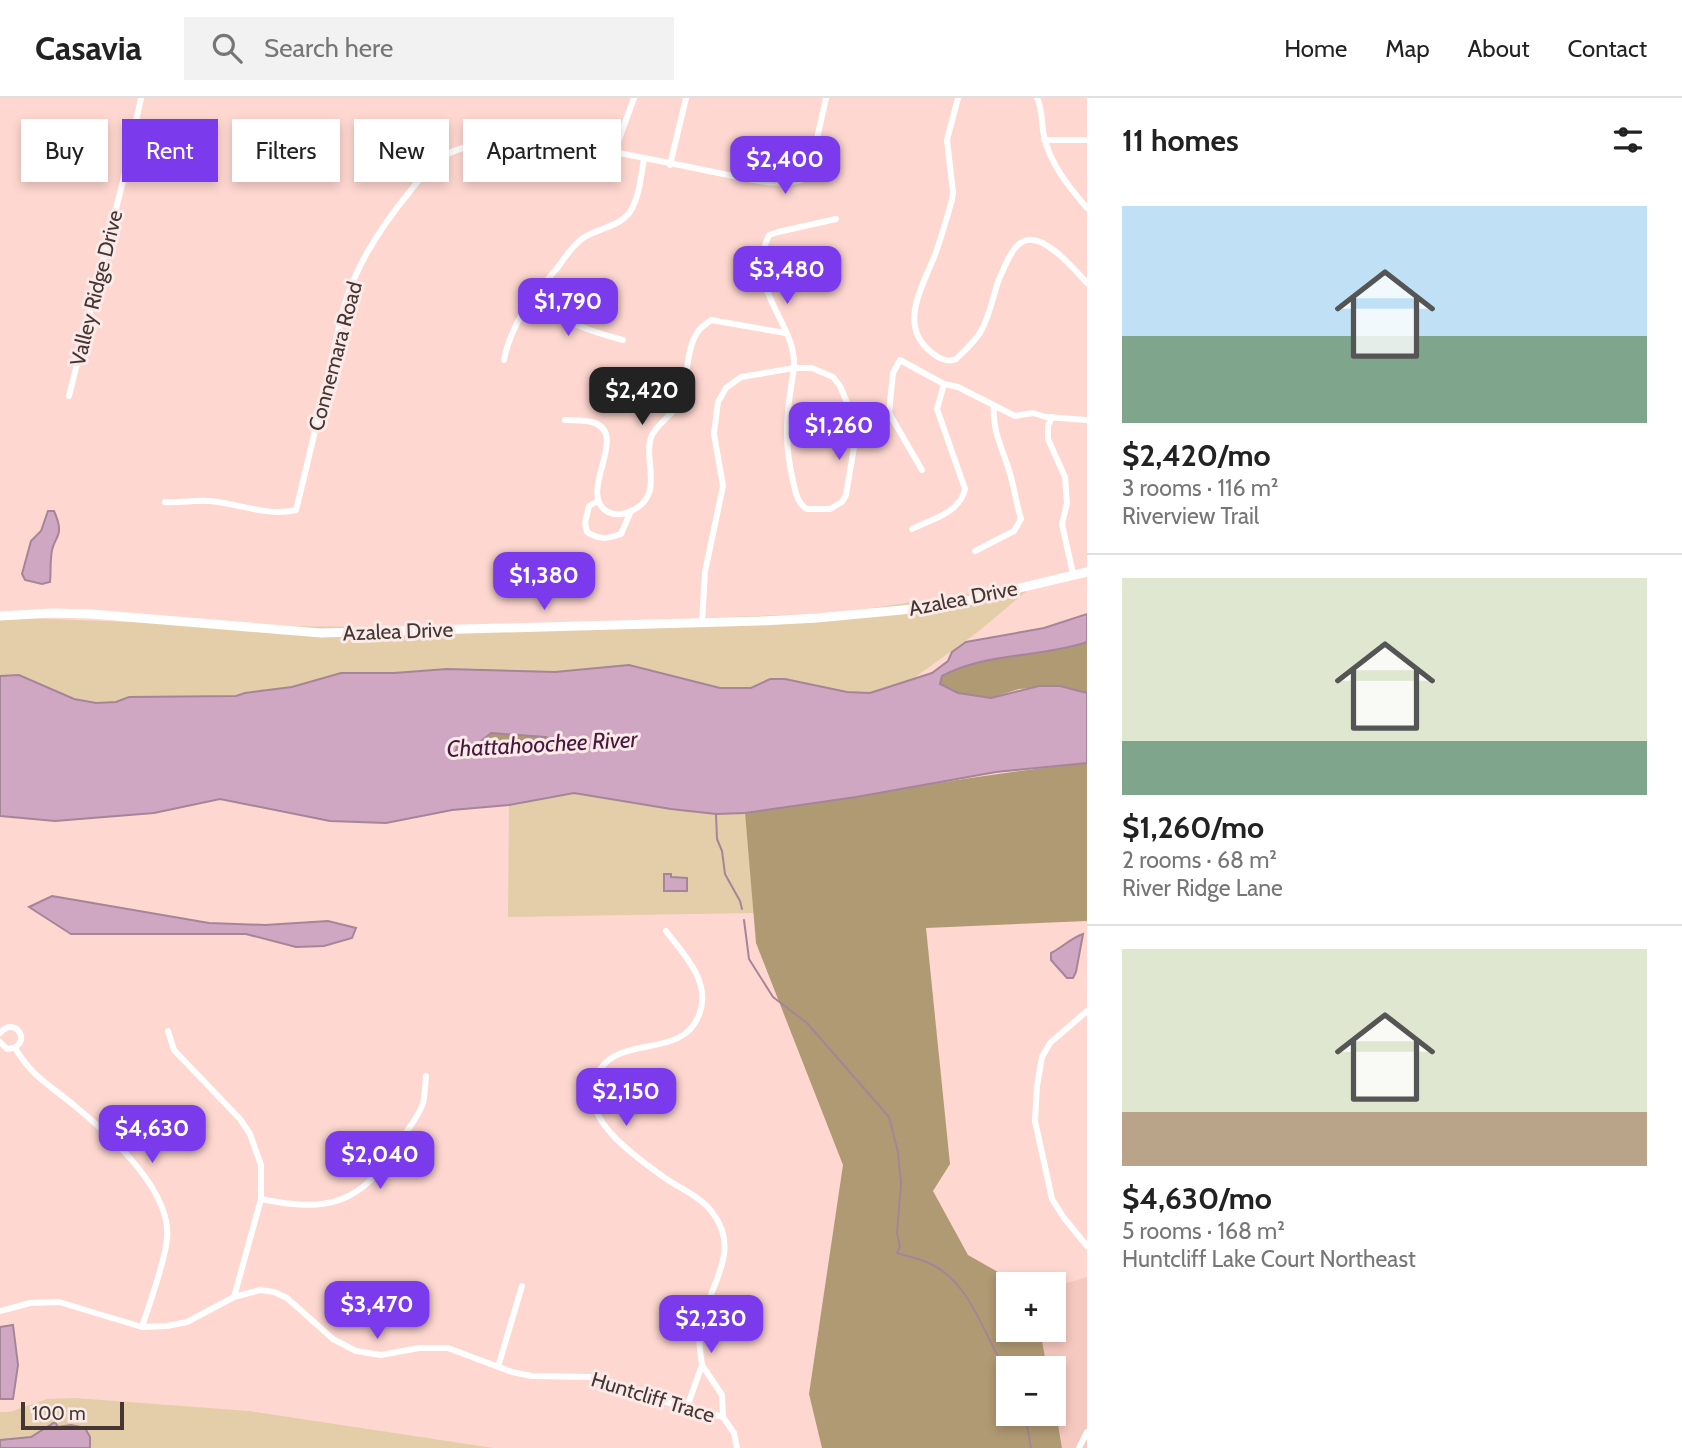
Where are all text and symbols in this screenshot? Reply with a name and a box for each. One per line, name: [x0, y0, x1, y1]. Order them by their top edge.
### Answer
search box: [184, 17, 674, 80]
text: Casavia: [35, 28, 142, 68]
icon: search: [208, 29, 246, 67]
text: Search here: [264, 32, 393, 64]
text: Home: [1284, 34, 1347, 63]
text: Map: [1385, 34, 1430, 63]
text: About: [1468, 34, 1530, 63]
text: Contact: [1568, 34, 1647, 63]
chip: Buy: [21, 119, 108, 182]
chip: Rent: [122, 119, 218, 182]
chip: Filters: [232, 119, 340, 182]
chip: New: [354, 119, 449, 182]
chip: Apartment: [463, 119, 621, 182]
icon: filters: [1609, 121, 1647, 159]
text: 11 homes: [1122, 122, 1239, 159]
pin: $2,400: [728, 136, 842, 196]
text: $2,400: [746, 145, 824, 173]
street label: Valley Ridge Drive: [65, 207, 127, 368]
pin: $3,480: [730, 246, 844, 306]
icon: home: [1322, 251, 1448, 377]
text: $3,480: [749, 255, 825, 283]
pin: $1,790: [511, 278, 625, 338]
street label: Connemara Road: [303, 279, 367, 433]
text: $1,790: [534, 287, 602, 315]
pin: $2,420: [585, 368, 699, 427]
text: $2,420: [605, 376, 679, 404]
pin: $1,260: [782, 402, 896, 462]
text: $1,260: [805, 411, 873, 439]
text: $2,420/mo: [1122, 437, 1271, 474]
text: 3 rooms · 116 m²: [1122, 474, 1278, 502]
text: Riverview Trail: [1122, 502, 1259, 530]
pin: $1,380: [487, 552, 601, 612]
text: $1,380: [509, 561, 579, 589]
street label: Azalea Drive: [906, 575, 1020, 621]
street label: Azalea Drive: [342, 617, 454, 645]
icon: home: [1322, 623, 1448, 749]
water label: Chattahoochee River: [446, 725, 639, 763]
text: $1,260/mo: [1122, 809, 1264, 846]
text: 2 rooms · 68 m²: [1122, 846, 1277, 874]
text: River Ridge Lane: [1122, 874, 1283, 902]
icon: home: [1322, 994, 1448, 1120]
pin: $2,150: [569, 1068, 683, 1128]
text: $2,150: [592, 1077, 660, 1105]
pin: $4,630: [95, 1105, 209, 1165]
text: $4,630: [115, 1114, 189, 1142]
pin: $2,040: [323, 1132, 437, 1191]
text: $2,040: [341, 1140, 419, 1168]
text: $4,630/mo: [1122, 1180, 1272, 1217]
text: 5 rooms · 168 m²: [1122, 1217, 1285, 1245]
text: Huntcliff Lake Court Northeast: [1122, 1245, 1416, 1273]
map controls: [996, 1272, 1066, 1426]
button: +: [996, 1272, 1066, 1342]
pin: $3,470: [320, 1282, 434, 1341]
text: $3,470: [340, 1290, 414, 1318]
pin: $2,230: [654, 1296, 768, 1355]
text: $2,230: [675, 1304, 747, 1332]
button: −: [996, 1356, 1066, 1426]
street label: Huntcliff Trace: [588, 1366, 718, 1428]
scale bar: [21, 1399, 124, 1431]
text: 100 m: [32, 1402, 86, 1425]

